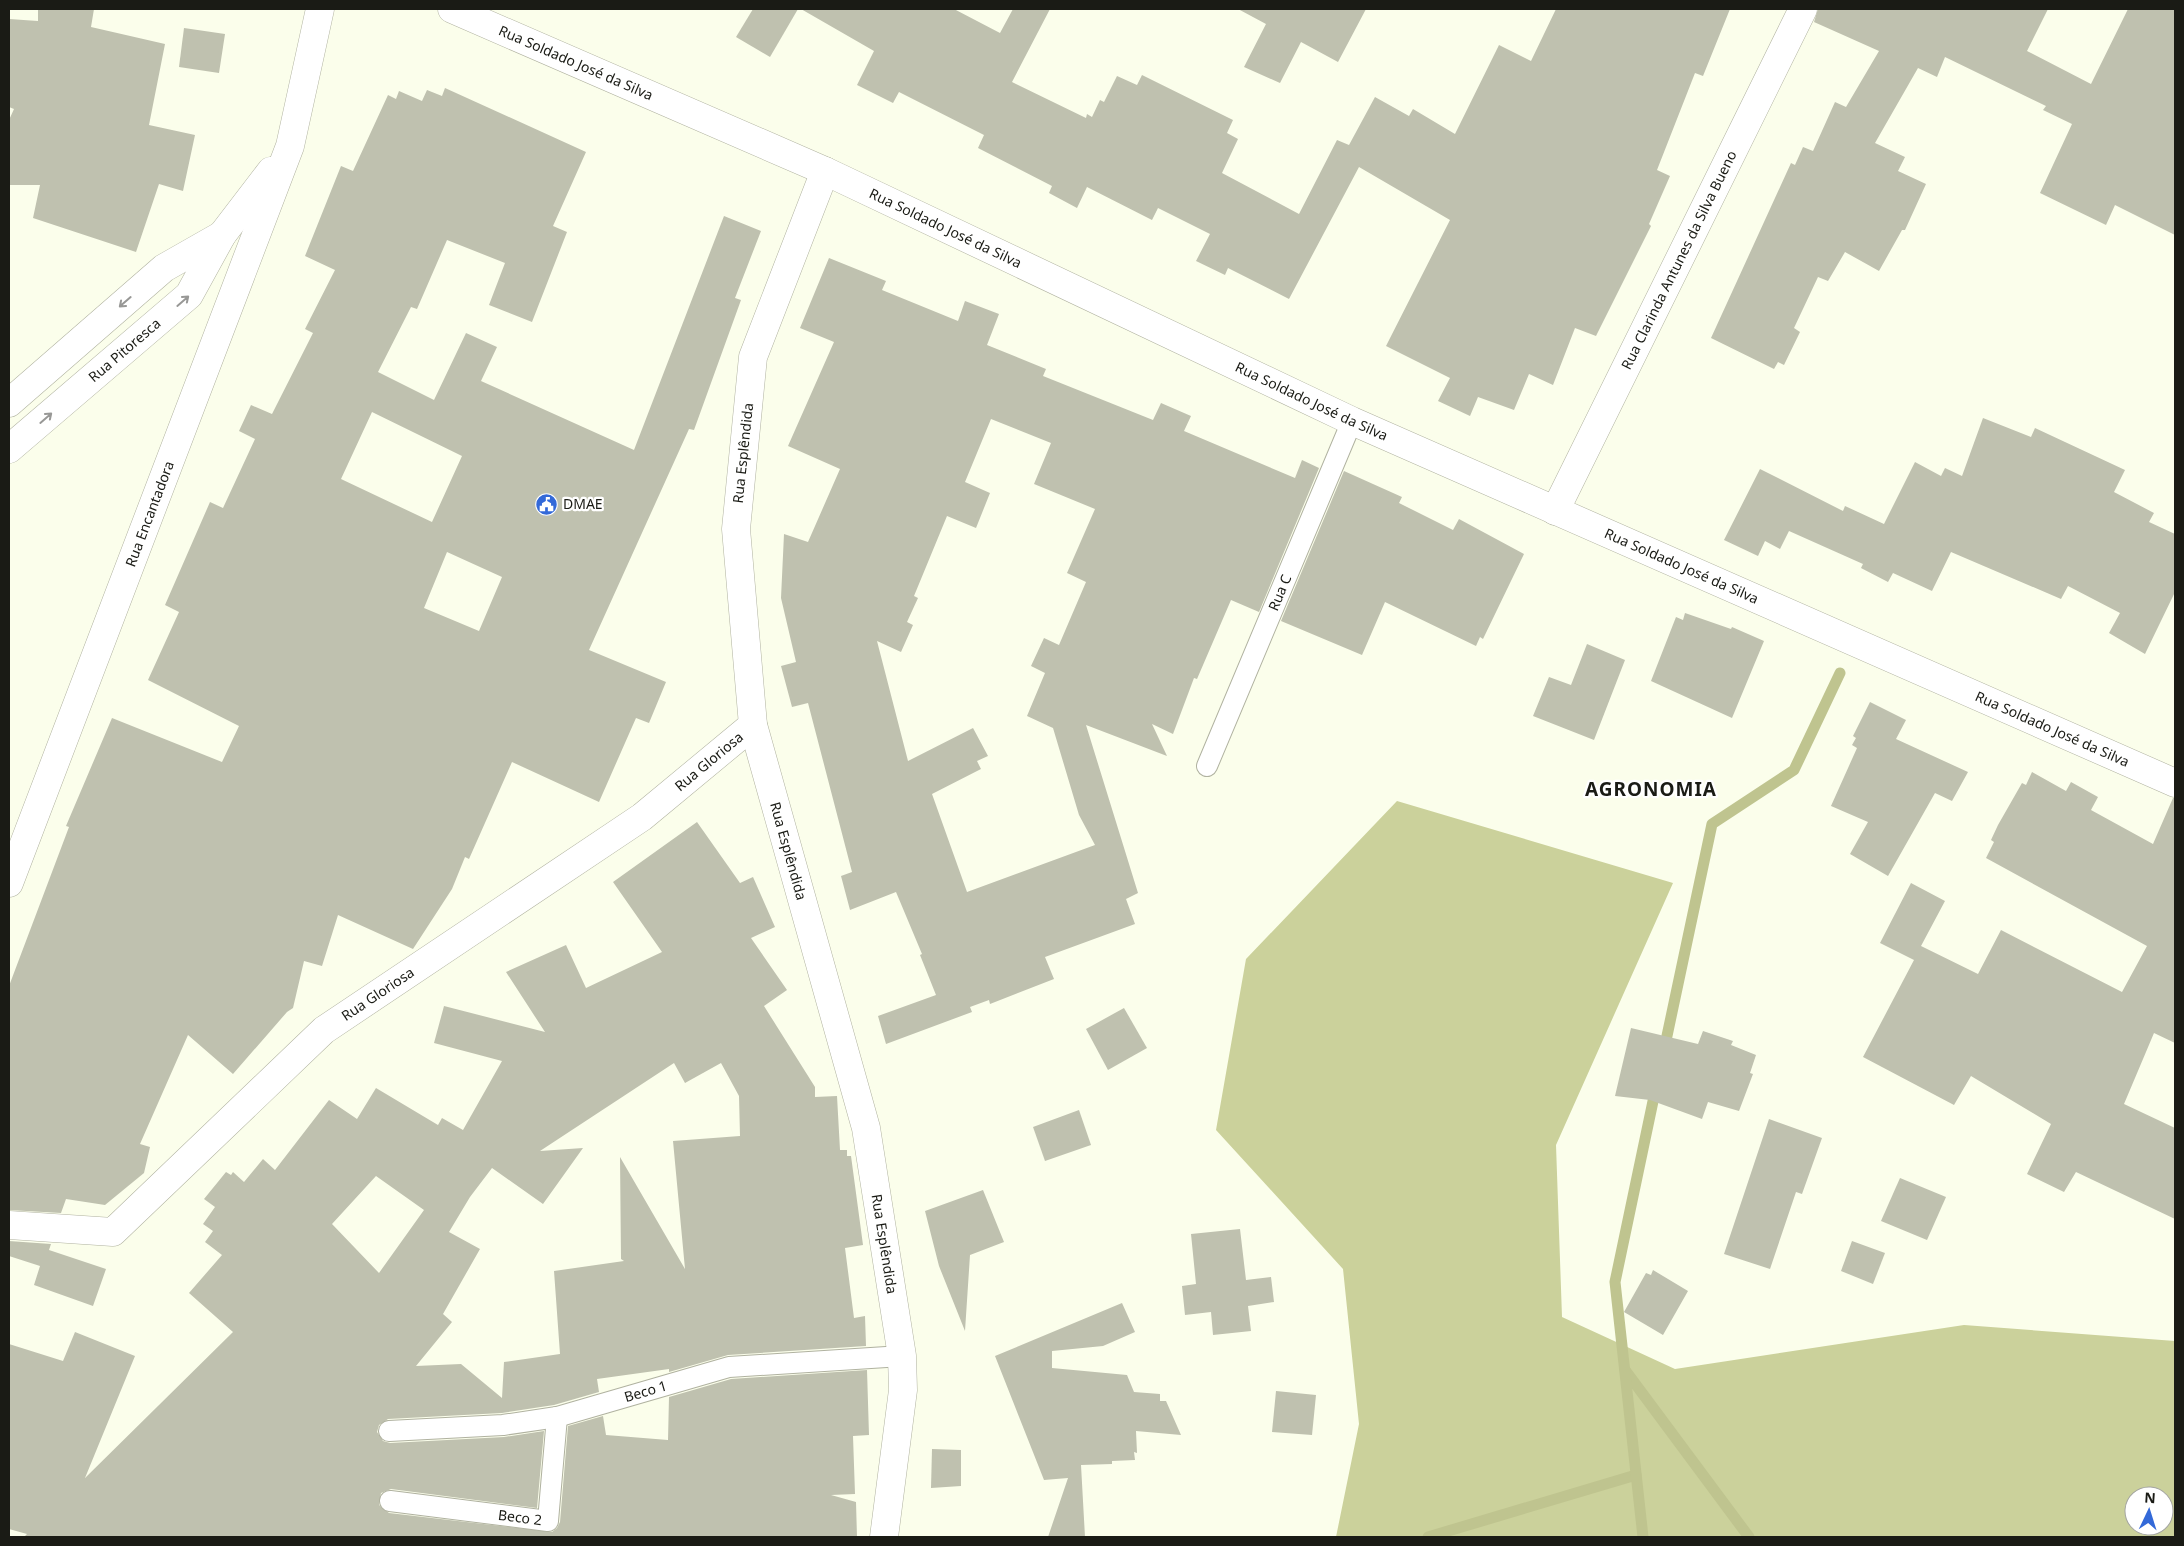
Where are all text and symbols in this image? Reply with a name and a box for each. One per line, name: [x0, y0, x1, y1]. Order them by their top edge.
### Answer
street label: Rua Soldado José da Silva: [496, 20, 656, 104]
street label: Rua Clarinda Antunes da Silva Bueno: [1616, 147, 1741, 373]
street label: Rua Soldado José da Silva: [866, 183, 1025, 272]
one-way arrow: [176, 295, 189, 306]
one-way arrow: [118, 296, 131, 308]
street label: Rua Pitoresca: [84, 314, 164, 386]
street label: Rua Soldado José da Silva: [1232, 357, 1391, 445]
street label: Rua Esplêndida: [728, 402, 757, 504]
one-way arrow: [39, 412, 52, 423]
street label: Rua Encantadora: [120, 458, 178, 569]
public building icon: DMAE: [535, 492, 559, 516]
place label: DMAE: [563, 494, 603, 513]
street label: Rua Soldado José da Silva: [1602, 523, 1762, 608]
street label: Rua C: [1263, 571, 1296, 614]
street label: Rua Soldado José da Silva: [1972, 686, 2133, 771]
street label: Rua Gloriosa: [670, 727, 747, 795]
district label: AGRONOMIA: [1585, 776, 1717, 802]
street label: Rua Esplêndida: [766, 800, 812, 902]
street label: Rua Gloriosa: [337, 962, 417, 1025]
street label: Rua Esplêndida: [868, 1193, 902, 1295]
street label: Beco 1: [622, 1376, 669, 1406]
north arrow: [2124, 1486, 2174, 1536]
text: N: [2144, 1488, 2156, 1507]
street label: Beco 2: [497, 1505, 543, 1529]

